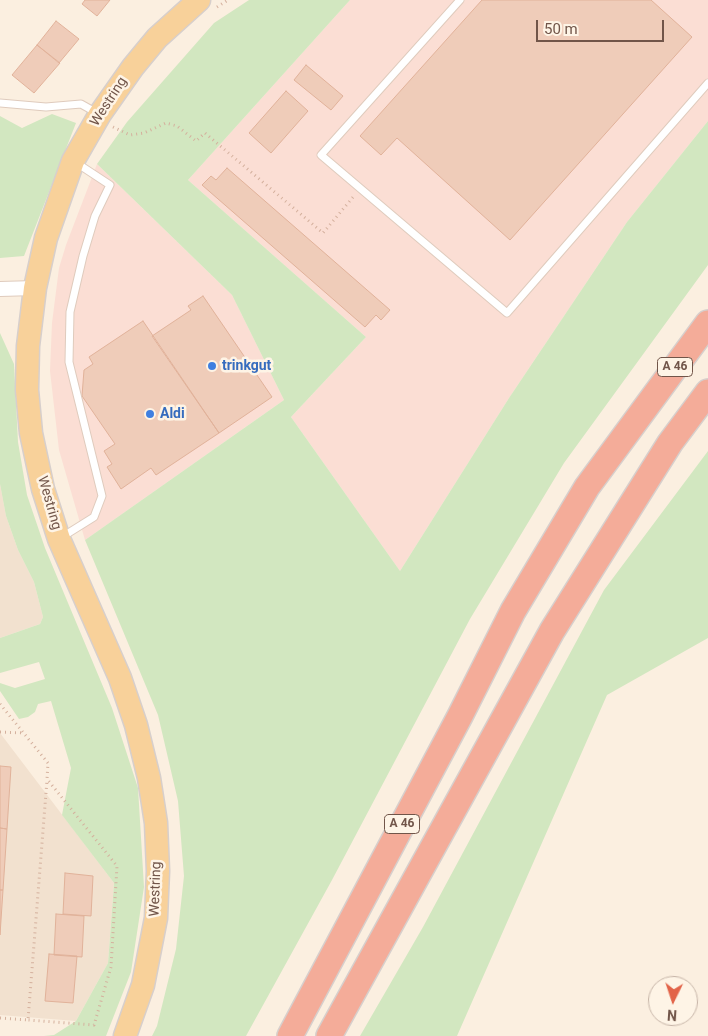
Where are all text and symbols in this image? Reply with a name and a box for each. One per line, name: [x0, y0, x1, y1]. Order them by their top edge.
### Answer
scale bar: [538, 10, 666, 42]
text: 50 m: [544, 20, 578, 38]
street label: Westring: [87, 74, 131, 130]
place label: trinkgut: [222, 358, 271, 374]
road number: A 46: [658, 358, 692, 377]
marker: trinkgut: [206, 360, 218, 372]
place label: Aldi: [160, 406, 185, 422]
marker: Aldi: [144, 408, 156, 420]
street label: Westring: [33, 474, 65, 532]
road number: A 46: [384, 814, 420, 834]
street label: Westring: [147, 861, 165, 917]
north arrow: [648, 976, 698, 1026]
text: N: [667, 1007, 678, 1023]

